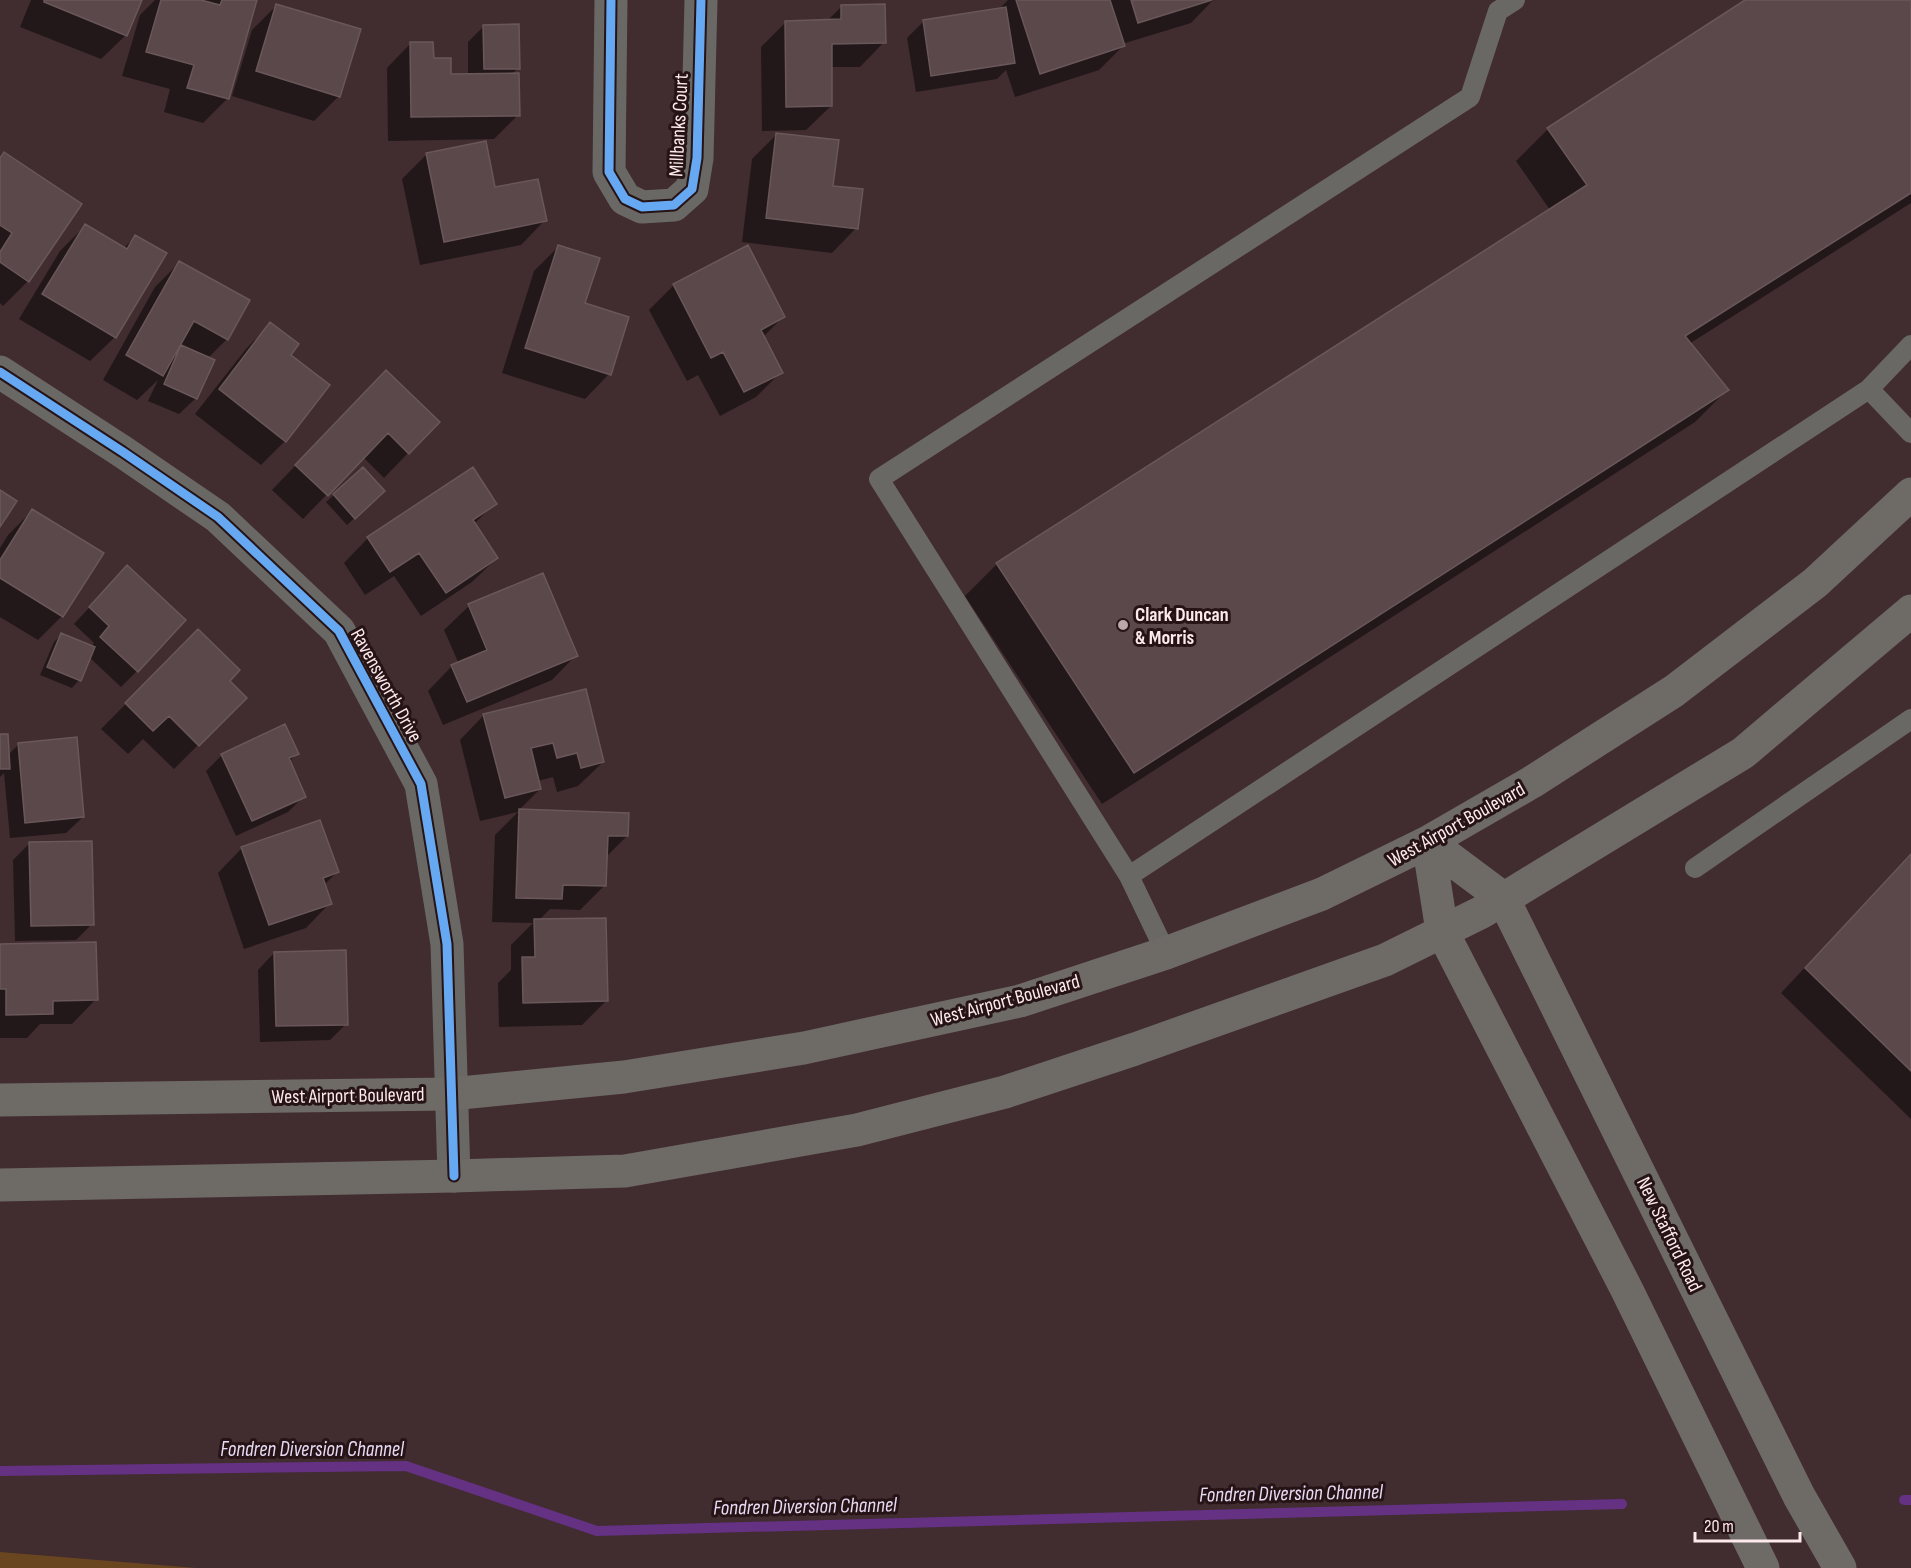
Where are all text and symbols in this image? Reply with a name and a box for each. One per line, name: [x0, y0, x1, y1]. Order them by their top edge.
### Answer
street label: Millbanks Court: [664, 73, 694, 177]
place label: Clark Duncan & Morris: [1135, 603, 1229, 650]
marker: Clark Duncan & Morris: [1116, 618, 1130, 632]
street label: Ravensworth Drive: [345, 625, 427, 746]
street label: West Airport Boulevard: [1384, 777, 1529, 872]
street label: West Airport Boulevard: [928, 970, 1082, 1032]
street label: West Airport Boulevard: [271, 1083, 425, 1109]
street label: New Stafford Road: [1631, 1173, 1707, 1296]
water label: Fondren Diversion Channel: [220, 1437, 405, 1462]
water label: Fondren Diversion Channel: [1199, 1479, 1384, 1508]
water label: Fondren Diversion Channel: [713, 1492, 898, 1521]
scale bar: [1695, 1505, 1800, 1543]
text: 20 m: [1704, 1516, 1734, 1537]

